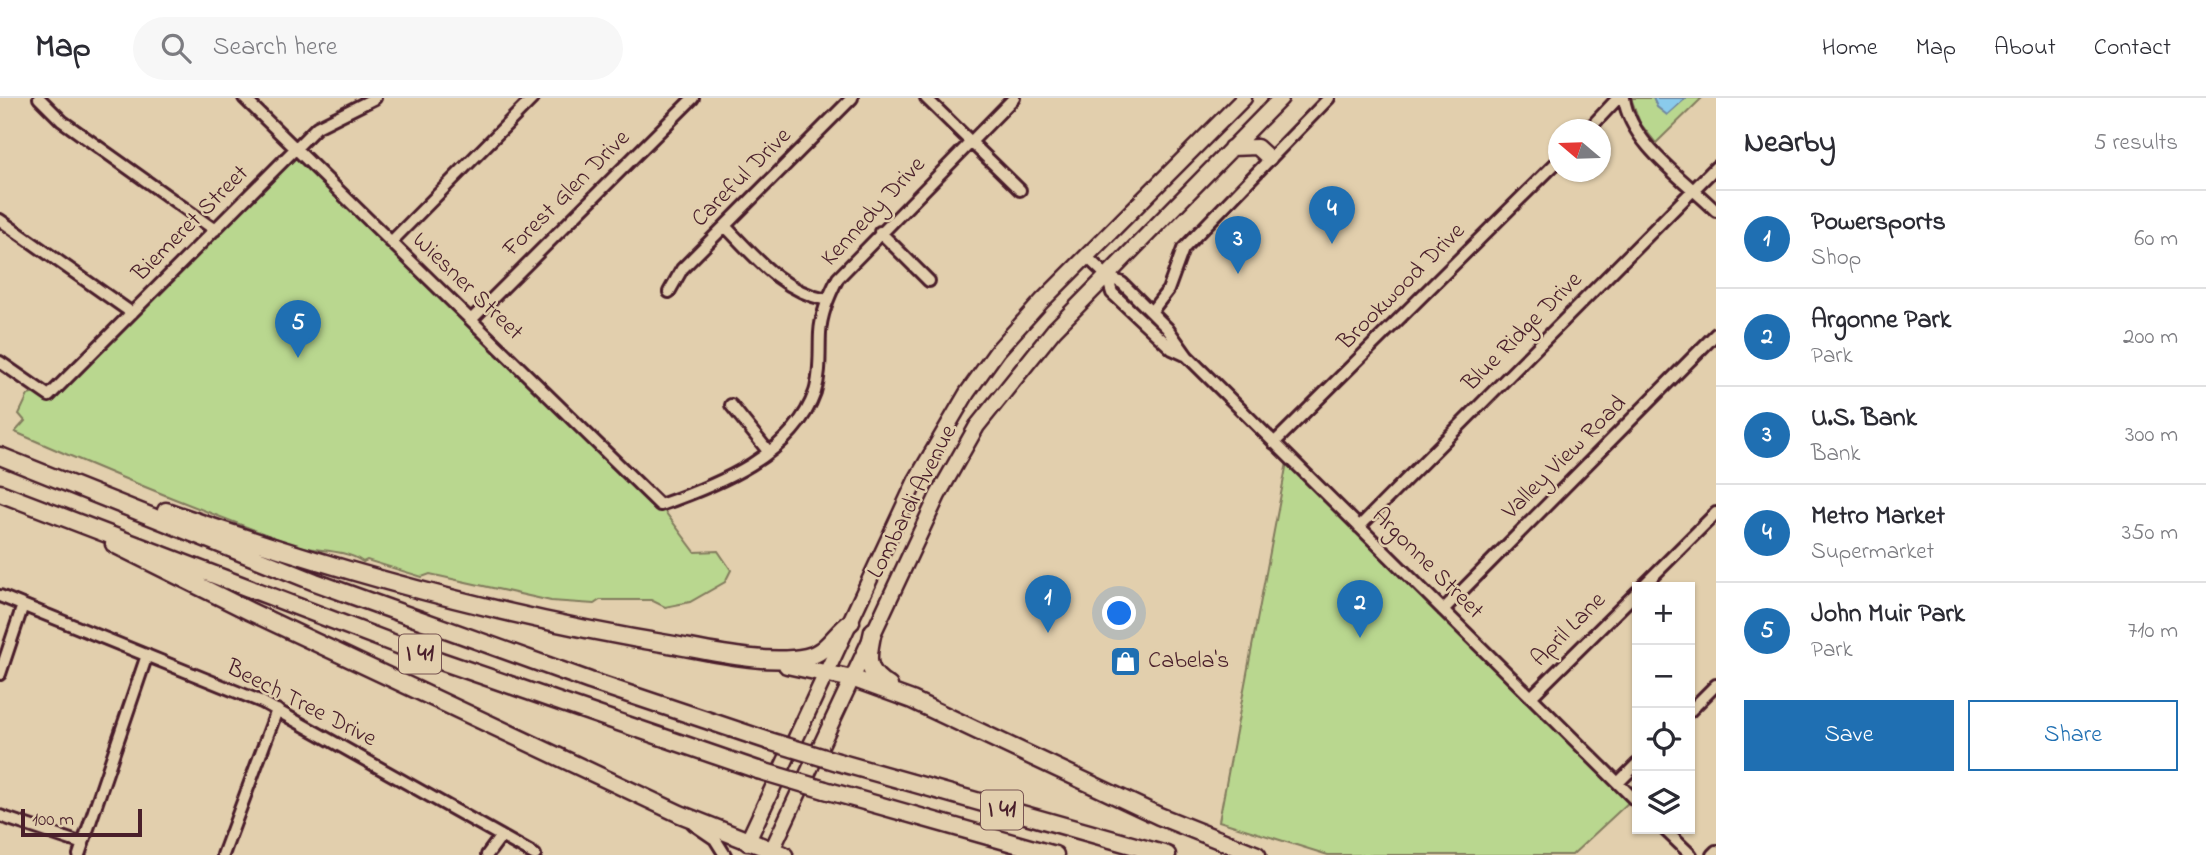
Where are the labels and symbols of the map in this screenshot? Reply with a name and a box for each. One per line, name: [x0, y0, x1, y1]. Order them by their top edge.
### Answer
north arrow: [1548, 119, 1611, 182]
street label: Careful Drive: [684, 120, 800, 236]
street label: Forest Glen Drive: [494, 122, 639, 267]
street label: Kennedy Drive: [814, 149, 935, 276]
street label: Biemeret Street: [124, 157, 258, 291]
pin: 4: [1309, 186, 1355, 244]
street label: Brookwood Drive: [1329, 215, 1474, 360]
pin: 3: [1215, 216, 1261, 274]
street label: Wiesner Street: [403, 225, 531, 349]
street label: Blue Ridge Drive: [1454, 264, 1591, 401]
pin: 5: [275, 300, 321, 358]
street label: Valley View Road: [1494, 387, 1636, 530]
street label: Lombardi Avenue: [859, 419, 967, 585]
street label: Argonne Street: [1363, 500, 1491, 628]
pin: 1: [1025, 575, 1071, 633]
pin: 2: [1337, 580, 1383, 638]
street label: April Lane: [1523, 584, 1615, 676]
your location: [1102, 596, 1136, 630]
road number: I 41: [399, 634, 441, 674]
shop icon: Cabela's: [1108, 644, 1142, 678]
place label: Cabela's: [1148, 644, 1229, 679]
street label: Beech Tree Drive: [219, 651, 382, 757]
road number: I 41: [981, 790, 1023, 830]
scale bar: [21, 806, 142, 838]

